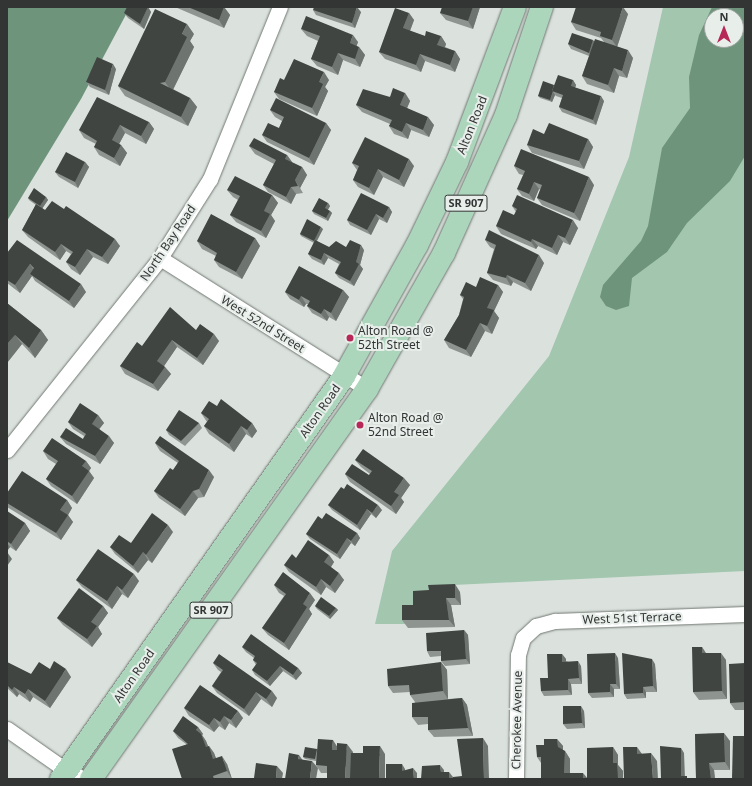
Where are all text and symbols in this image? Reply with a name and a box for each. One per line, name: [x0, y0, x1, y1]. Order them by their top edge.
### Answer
north arrow: [704, 8, 744, 48]
text: N: [720, 9, 728, 24]
street label: Alton Road: [454, 94, 490, 156]
road number: SR 907: [444, 194, 488, 212]
street label: North Bay Road: [137, 202, 199, 284]
street label: West 52nd Street: [218, 292, 308, 356]
place label: Alton Road @ 52th Street: [358, 324, 434, 352]
marker: Alton Road @ 52th Street: [345, 333, 355, 343]
street label: Alton Road: [296, 382, 344, 440]
place label: Alton Road @ 52nd Street: [368, 411, 444, 439]
marker: Alton Road @ 52nd Street: [355, 420, 365, 430]
road number: SR 907: [189, 601, 233, 619]
street label: West 51st Terrace: [582, 609, 682, 627]
street label: Alton Road: [110, 647, 158, 705]
street label: Cherokee Avenue: [509, 670, 525, 770]

